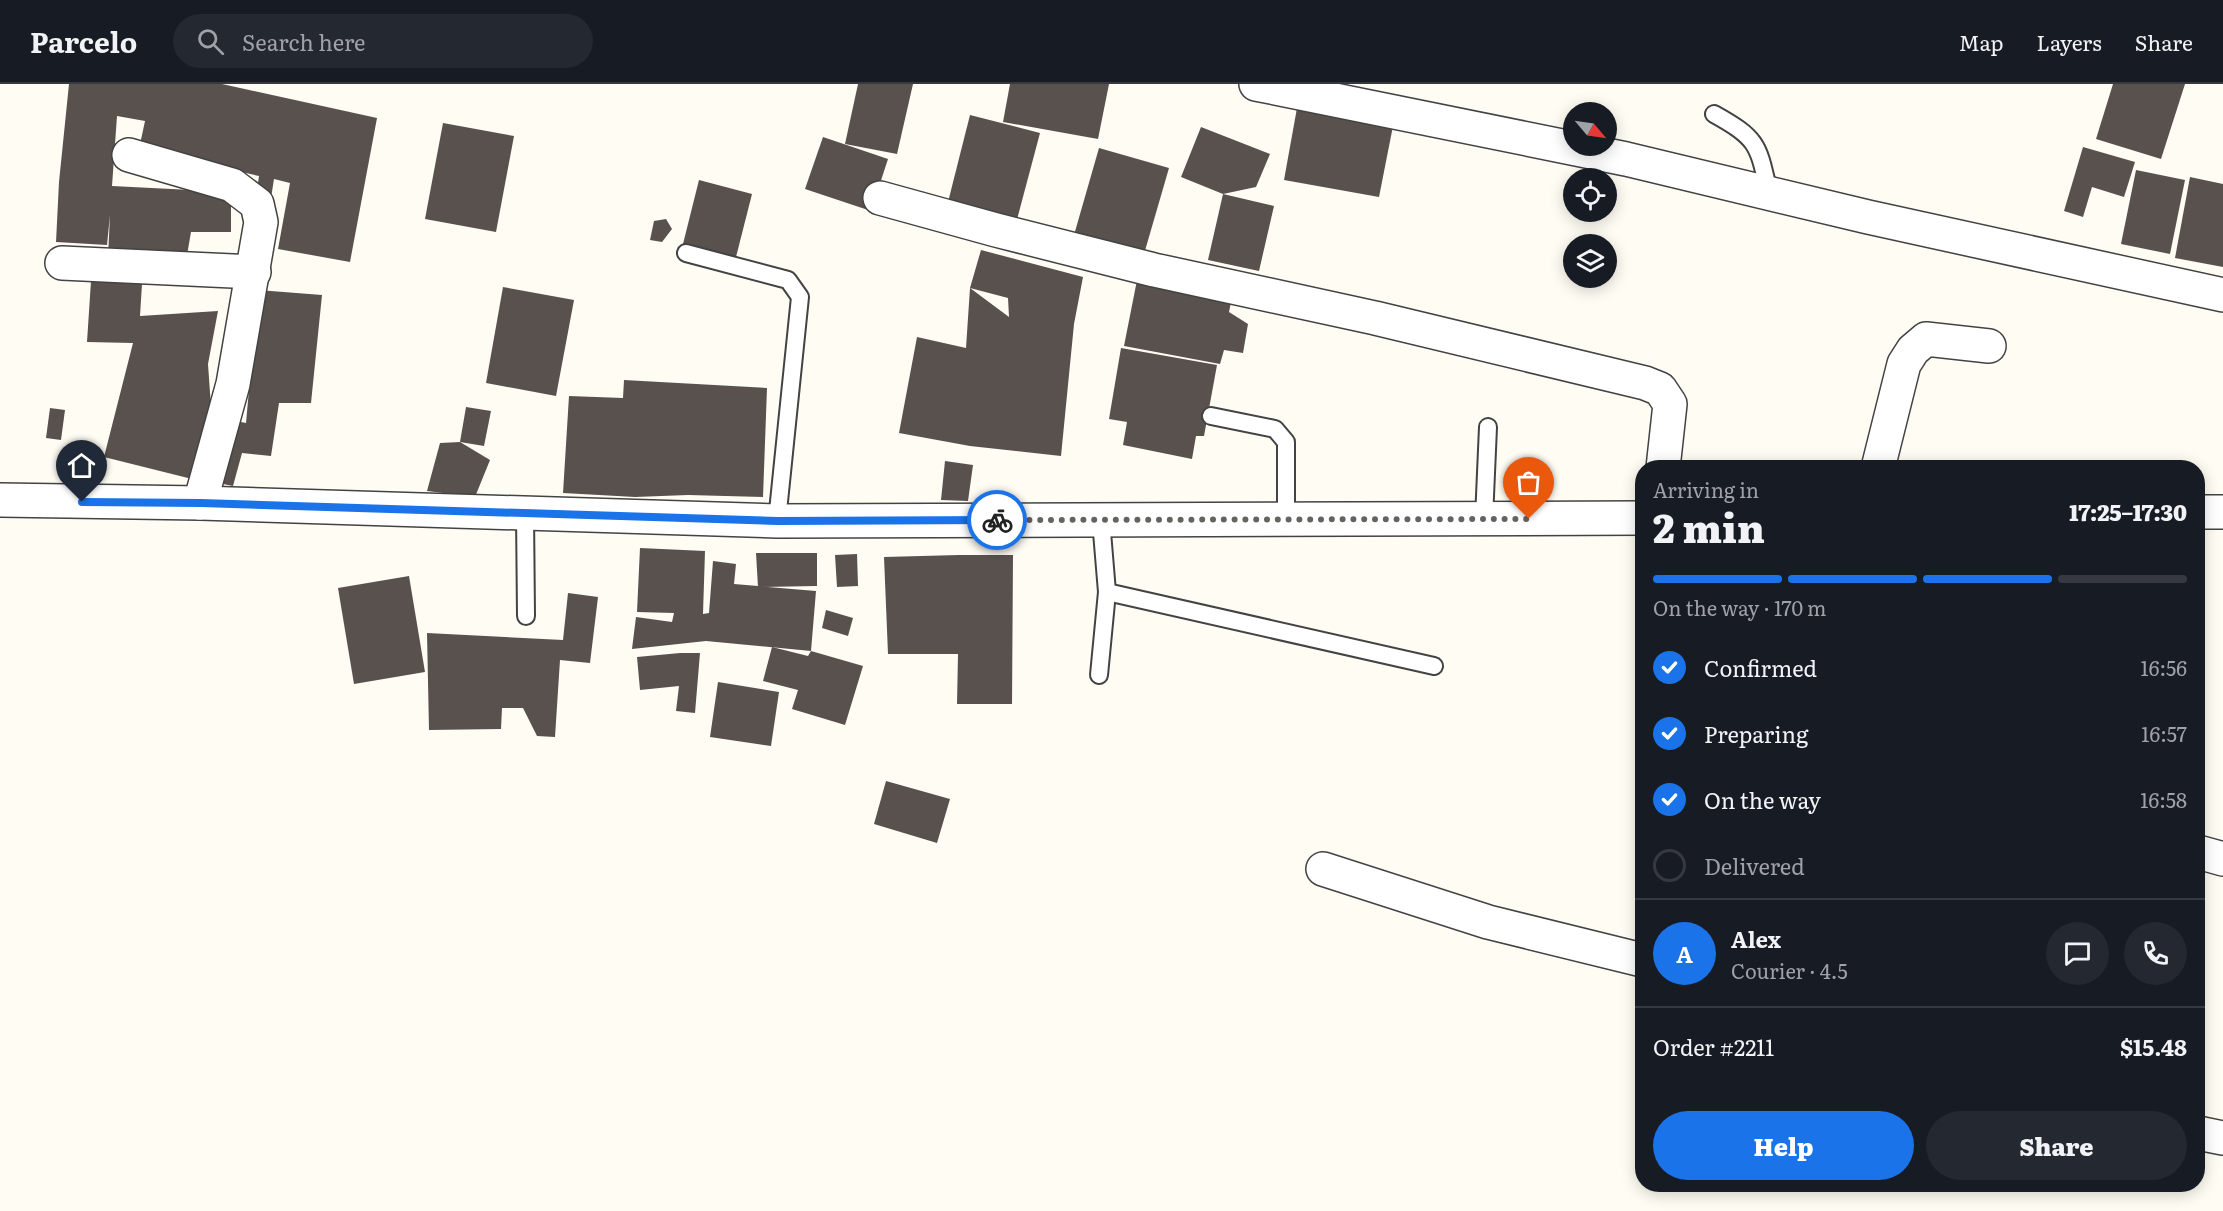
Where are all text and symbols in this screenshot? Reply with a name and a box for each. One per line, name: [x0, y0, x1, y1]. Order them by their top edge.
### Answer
search box: [173, 14, 593, 68]
text: Parcelo: [30, 20, 137, 62]
icon: search: [194, 25, 227, 58]
text: Search here: [242, 25, 366, 58]
text: Map: [1959, 26, 2004, 57]
text: Layers: [2037, 26, 2102, 57]
text: Share: [2135, 26, 2193, 57]
north arrow: [1563, 102, 1617, 156]
map controls: [1563, 102, 1617, 288]
button: locate: [1563, 168, 1617, 222]
button: layers: [1563, 234, 1617, 288]
pin: [56, 440, 107, 502]
icon: home: [65, 449, 98, 482]
pin: [1503, 457, 1554, 519]
icon: bag: [1512, 466, 1545, 499]
text: Arriving in: [1653, 474, 1759, 504]
courier: [967, 490, 1027, 550]
text: 17:25–17:30: [2069, 495, 2187, 528]
text: 2 min: [1653, 497, 1765, 555]
icon: bike: [981, 504, 1014, 537]
text: On the way · 170 m: [1653, 592, 1827, 622]
icon: check: [1653, 651, 1686, 684]
text: Confirmed: [1704, 651, 1817, 684]
text: 16:56: [2141, 652, 2187, 682]
icon: check: [1653, 717, 1686, 750]
text: Preparing: [1704, 717, 1808, 750]
text: 16:57: [2141, 718, 2187, 748]
icon: check: [1653, 783, 1686, 816]
text: On the way: [1704, 783, 1821, 816]
text: 16:58: [2140, 784, 2187, 814]
text: Delivered: [1704, 849, 1805, 882]
text: Alex: [1731, 922, 1781, 955]
button: chat: [2046, 922, 2109, 985]
button: phone: [2124, 922, 2187, 985]
text: A: [1676, 937, 1693, 970]
text: Courier · 4.5: [1731, 955, 1848, 985]
text: Order #2211: [1653, 1030, 1774, 1063]
text: $15.48: [2120, 1030, 2187, 1063]
button: Help: [1653, 1111, 1914, 1180]
button: Share: [1926, 1111, 2187, 1180]

